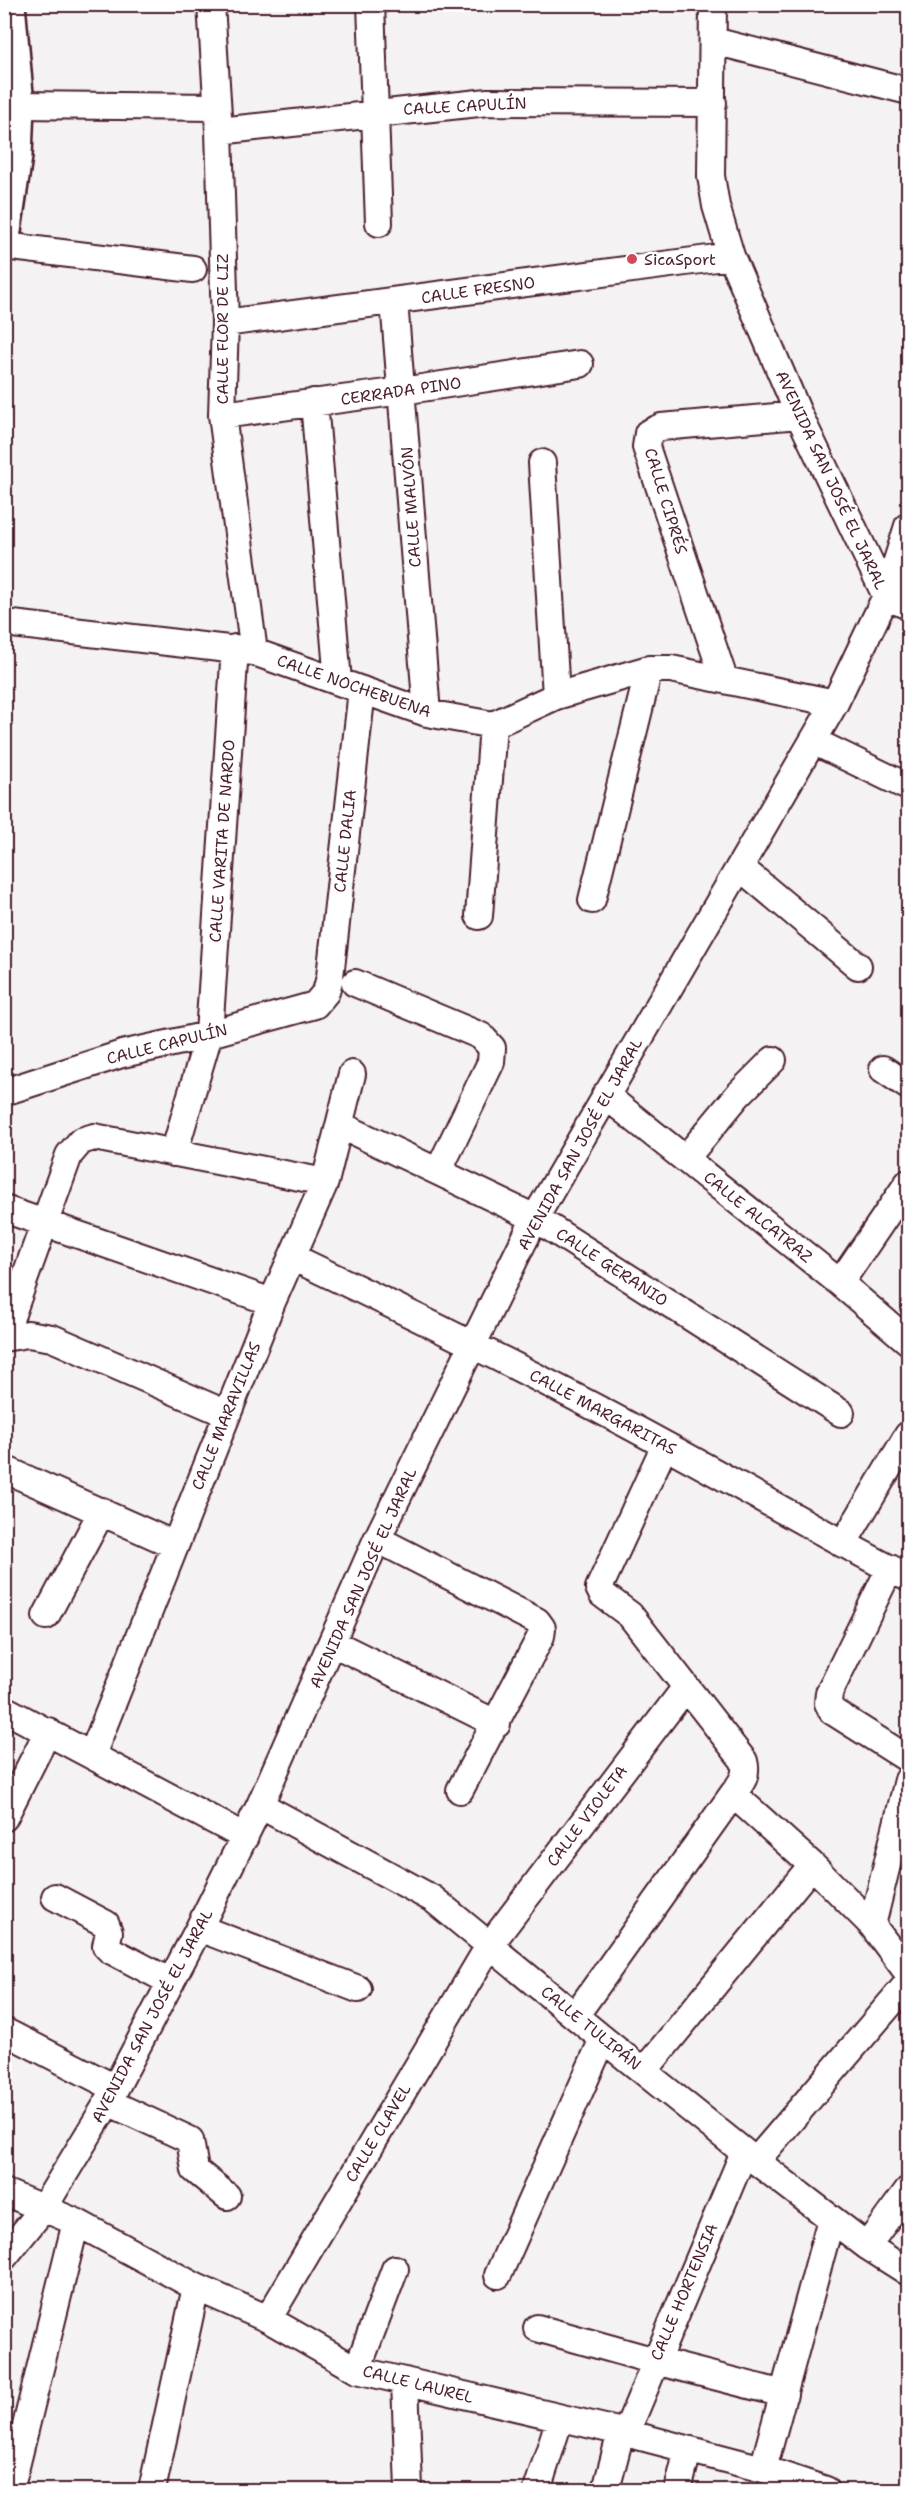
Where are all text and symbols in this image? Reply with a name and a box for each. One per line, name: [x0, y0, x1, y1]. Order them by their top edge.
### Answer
street label: CALLE CAPULÍN: [403, 92, 527, 120]
place label: SicaSport: [644, 249, 716, 270]
marker: SicaSport: [625, 252, 639, 266]
street label: CALLE FLOR DE LIZ: [212, 253, 233, 405]
street label: CALLE FRESNO: [420, 272, 536, 308]
street label: AVENIDA SAN JOSÉ EL JARAL: [771, 367, 891, 593]
street label: CERRADA PINO: [339, 372, 463, 410]
street label: CALLE CIPRÉS: [640, 445, 692, 557]
street label: CALLE MALVÓN: [396, 446, 426, 568]
street label: CALLE NOCHEBUENA: [274, 650, 434, 722]
street label: CALLE VARITA DE NARDO: [204, 739, 240, 943]
street label: CALLE DALIA: [329, 788, 361, 894]
street label: CALLE CAPULÍN: [104, 1019, 230, 1069]
street label: AVENIDA SAN JOSÉ EL JARAL: [513, 1034, 647, 1254]
street label: CALLE ALCATRAZ: [699, 1167, 817, 1268]
street label: CALLE GERANIO: [552, 1223, 672, 1311]
street label: CALLE MARAVILLAS: [187, 1339, 265, 1493]
street label: CALLE MARGARITAS: [526, 1364, 680, 1460]
street label: AVENIDA SAN JOSÉ EL JARAL: [305, 1464, 421, 1692]
street label: CALLE VIOLETA: [542, 1761, 632, 1871]
street label: AVENIDA SAN JOSÉ EL JARAL: [87, 1905, 218, 2127]
street label: CALLE TULIPÁN: [537, 1981, 645, 2075]
street label: CALLE CLAVEL: [340, 2080, 416, 2186]
street label: CALLE HORTENSIA: [646, 2220, 722, 2364]
street label: CALLE LAUREL: [361, 2360, 476, 2408]

